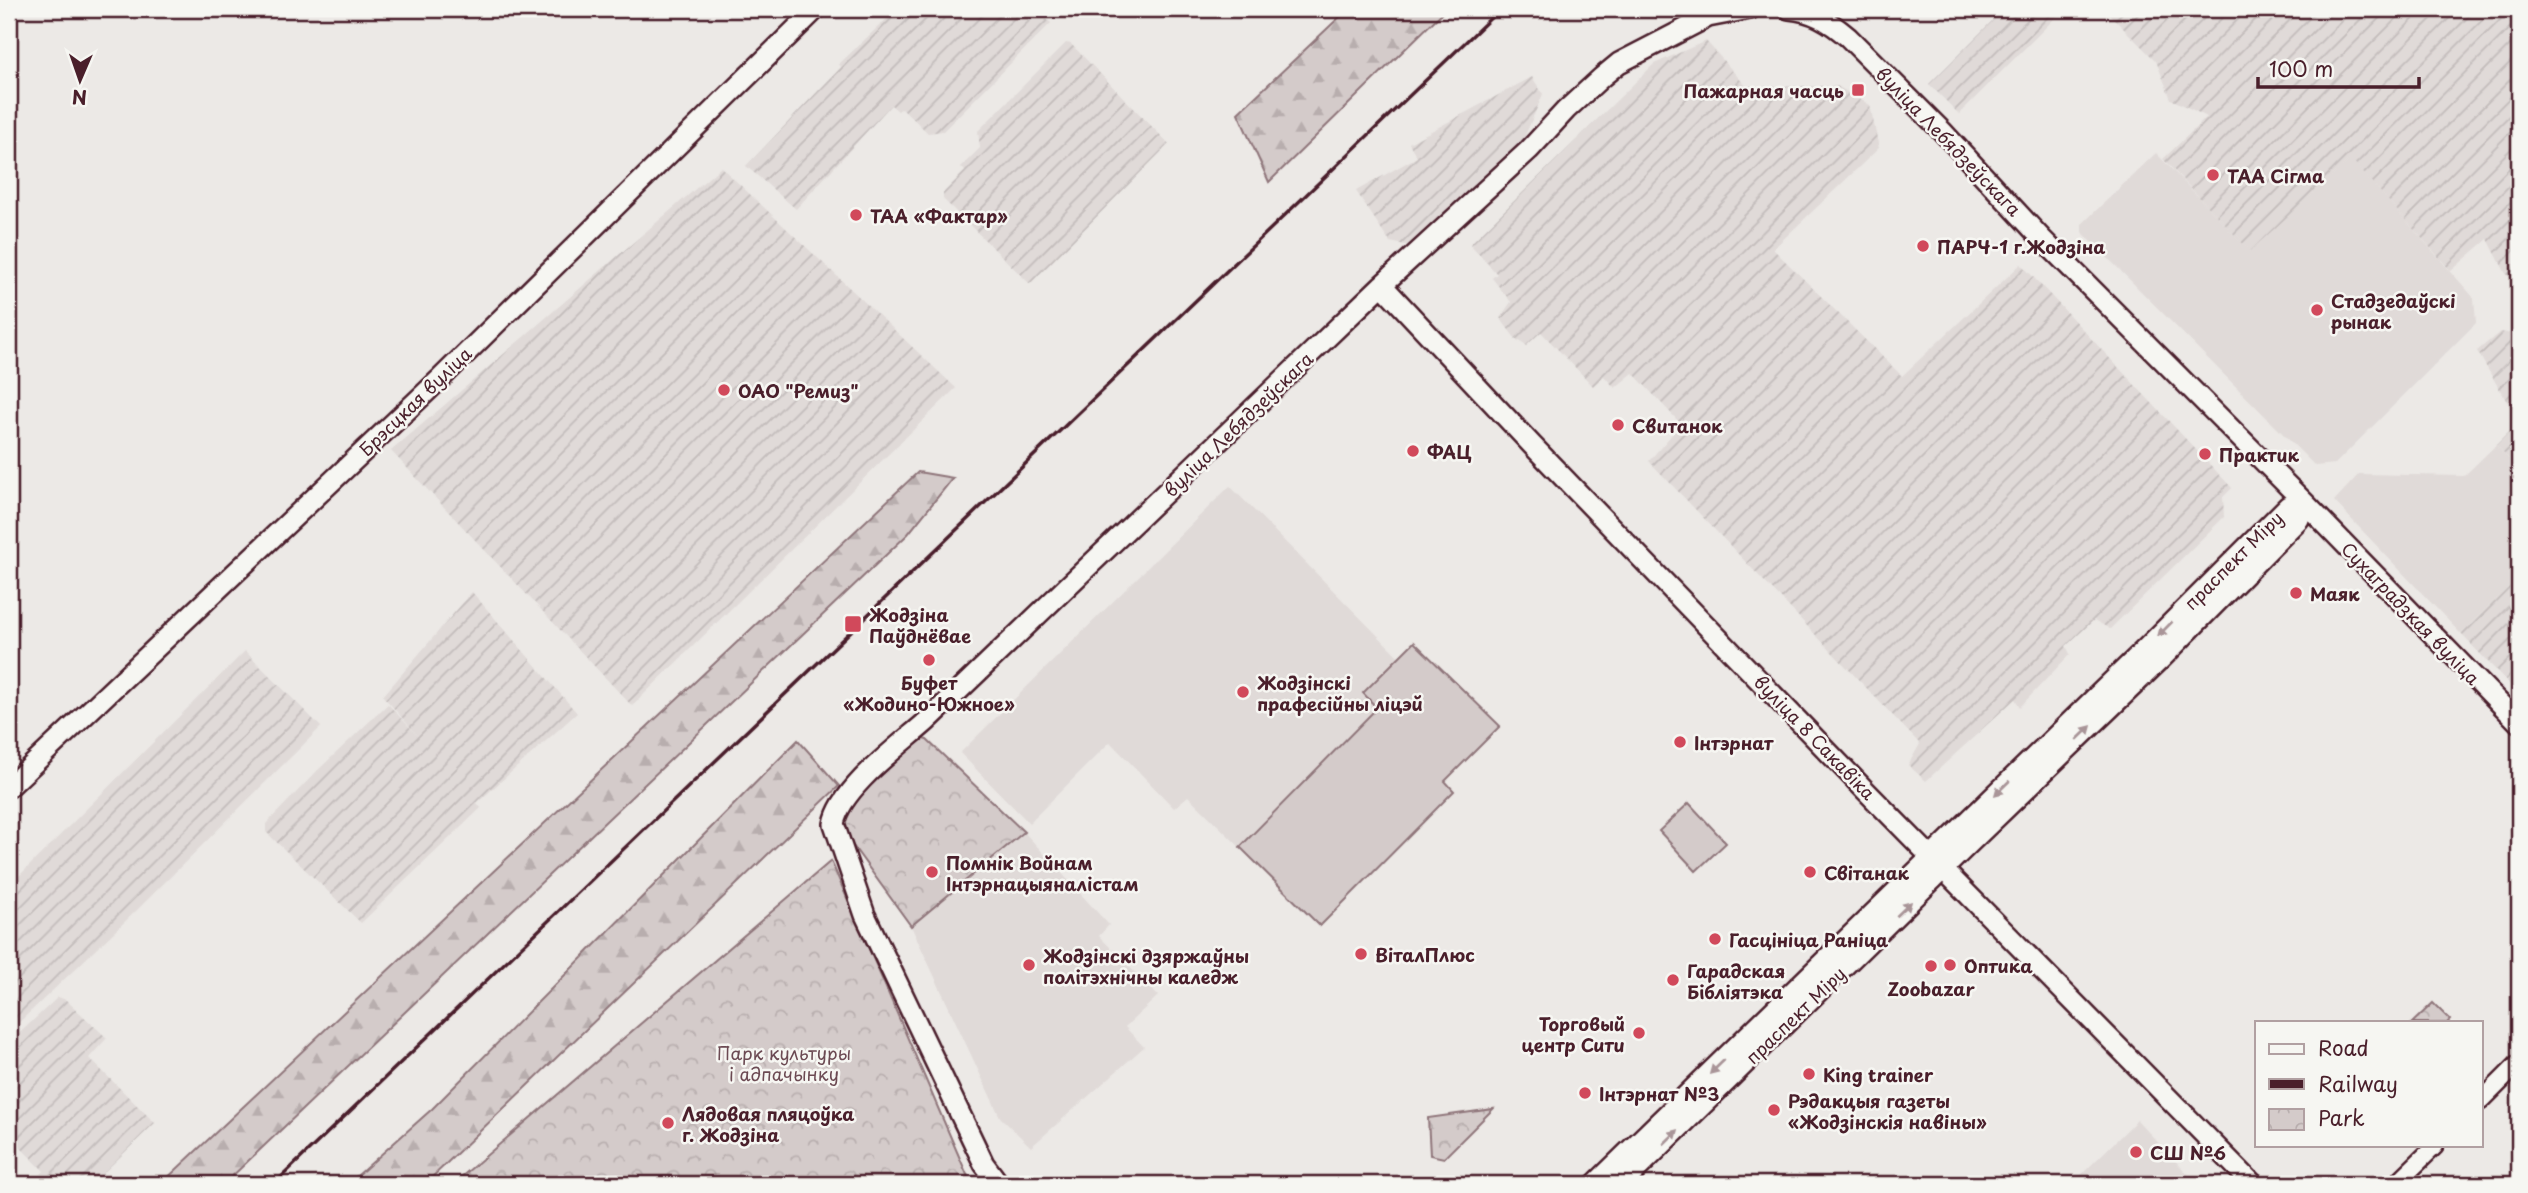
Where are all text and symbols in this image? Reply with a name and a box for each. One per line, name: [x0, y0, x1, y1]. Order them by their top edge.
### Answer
north arrow: [46, 46, 116, 116]
scale bar: [2258, 46, 2420, 90]
text: 100 m: [2269, 52, 2333, 84]
street label: вуліца Лебядзеўскага: [1870, 60, 2028, 222]
place label: Пажарная часць: [1683, 77, 1844, 104]
marker: Пажарная часць: [1850, 82, 1866, 98]
text: N: [71, 84, 87, 112]
place label: ТАА Сігма: [2227, 162, 2325, 189]
marker: ТАА Сігма: [2205, 167, 2221, 183]
place label: ТАА «Фактар»: [870, 202, 1008, 229]
marker: ТАА «Фактар»: [848, 207, 864, 223]
place label: ПАРЧ-1 г.Жодзіна: [1937, 233, 2106, 260]
marker: ПАРЧ-1 г.Жодзіна: [1915, 238, 1931, 254]
place label: Стадзедаўскі рынак: [2331, 287, 2456, 335]
marker: Стадзедаўскі рынак: [2309, 302, 2325, 318]
street label: Брэсцкая вуліца: [353, 340, 477, 462]
street label: вуліца Лебядзеўскага: [1157, 345, 1319, 503]
place label: ОАО "Ремиз": [738, 377, 859, 404]
marker: ОАО "Ремиз": [716, 382, 732, 398]
place label: Свитанок: [1632, 412, 1723, 439]
marker: Свитанок: [1610, 417, 1626, 433]
place label: ФАЦ: [1427, 438, 1472, 465]
place label: Практик: [2219, 441, 2299, 468]
marker: ФАЦ: [1405, 443, 1421, 459]
marker: Практик: [2197, 446, 2213, 462]
street label: праспект Міру: [2177, 504, 2289, 616]
street label: Сухаградзкая вуліца: [2335, 535, 2487, 691]
place label: Маяк: [2310, 580, 2360, 607]
marker: Маяк: [2288, 585, 2304, 601]
place label: Жодзіна Паўднёвае: [869, 601, 971, 649]
marker: Жодзіна Паўднёвае: [843, 614, 863, 634]
one-way arrow: [2157, 621, 2174, 637]
marker: Буфет «Жодино-Южное»: [921, 652, 937, 668]
street label: вуліца 8 Сакавіка: [1748, 668, 1882, 806]
place label: Буфет «Жодино-Южное»: [843, 669, 1015, 717]
place label: Жодзінскі прафесійны ліцэй: [1257, 669, 1423, 717]
marker: Жодзінскі прафесійны ліцэй: [1235, 684, 1251, 700]
one-way arrow: [2075, 725, 2092, 741]
place label: Інтэрнат: [1694, 729, 1774, 756]
marker: Інтэрнат: [1672, 734, 1688, 750]
one-way arrow: [1994, 779, 2011, 795]
place label: Помнік Войнам Інтэрнацыяналістам: [946, 849, 1139, 897]
place label: Світанак: [1824, 859, 1910, 886]
marker: Помнік Войнам Інтэрнацыяналістам: [924, 864, 940, 880]
marker: Світанак: [1802, 864, 1818, 880]
one-way arrow: [1895, 902, 1912, 918]
place label: Гасцініца Раніца: [1729, 926, 1889, 953]
marker: Гасцініца Раніца: [1707, 931, 1723, 947]
place label: ВіталПлюс: [1375, 941, 1475, 968]
place label: Жодзінскі дзяржаўны політэхнічны каледж: [1043, 942, 1249, 990]
marker: ВіталПлюс: [1353, 946, 1369, 962]
place label: Оптика: [1964, 952, 2033, 979]
marker: Жодзінскі дзяржаўны політэхнічны каледж: [1021, 957, 1037, 973]
place label: Гарадская Бібліятэка: [1687, 957, 1785, 1005]
marker: Оптика: [1942, 957, 1958, 973]
marker: Zoobazar: [1923, 958, 1939, 974]
street label: праспект Міру: [1739, 960, 1851, 1070]
marker: Гарадская Бібліятэка: [1665, 972, 1681, 988]
place label: Zoobazar: [1887, 975, 1975, 1002]
place label: Торговый центр Сити: [1521, 1010, 1625, 1058]
legend: [2255, 1021, 2482, 1148]
marker: Торговый центр Сити: [1631, 1025, 1647, 1041]
text: Road: [2318, 1031, 2369, 1063]
park label: Парк культуры і адпачынку: [717, 1039, 851, 1087]
one-way arrow: [1709, 1059, 1726, 1075]
place label: King trainer: [1823, 1061, 1934, 1088]
marker: King trainer: [1801, 1066, 1817, 1082]
text: Railway: [2318, 1067, 2398, 1099]
place label: Інтэрнат №3: [1599, 1080, 1719, 1107]
marker: Інтэрнат №3: [1577, 1085, 1593, 1101]
place label: Рэдакцыя газеты «Жодзінскія навіны»: [1788, 1087, 1987, 1135]
place label: Лядовая пляцоўка г. Жодзіна: [682, 1100, 854, 1148]
text: Park: [2318, 1101, 2365, 1133]
marker: Рэдакцыя газеты «Жодзінскія навіны»: [1766, 1102, 1782, 1118]
marker: Лядовая пляцоўка г. Жодзіна: [660, 1115, 676, 1131]
one-way arrow: [1662, 1129, 1679, 1145]
place label: СШ №6: [2150, 1139, 2226, 1166]
marker: СШ №6: [2128, 1144, 2144, 1160]

